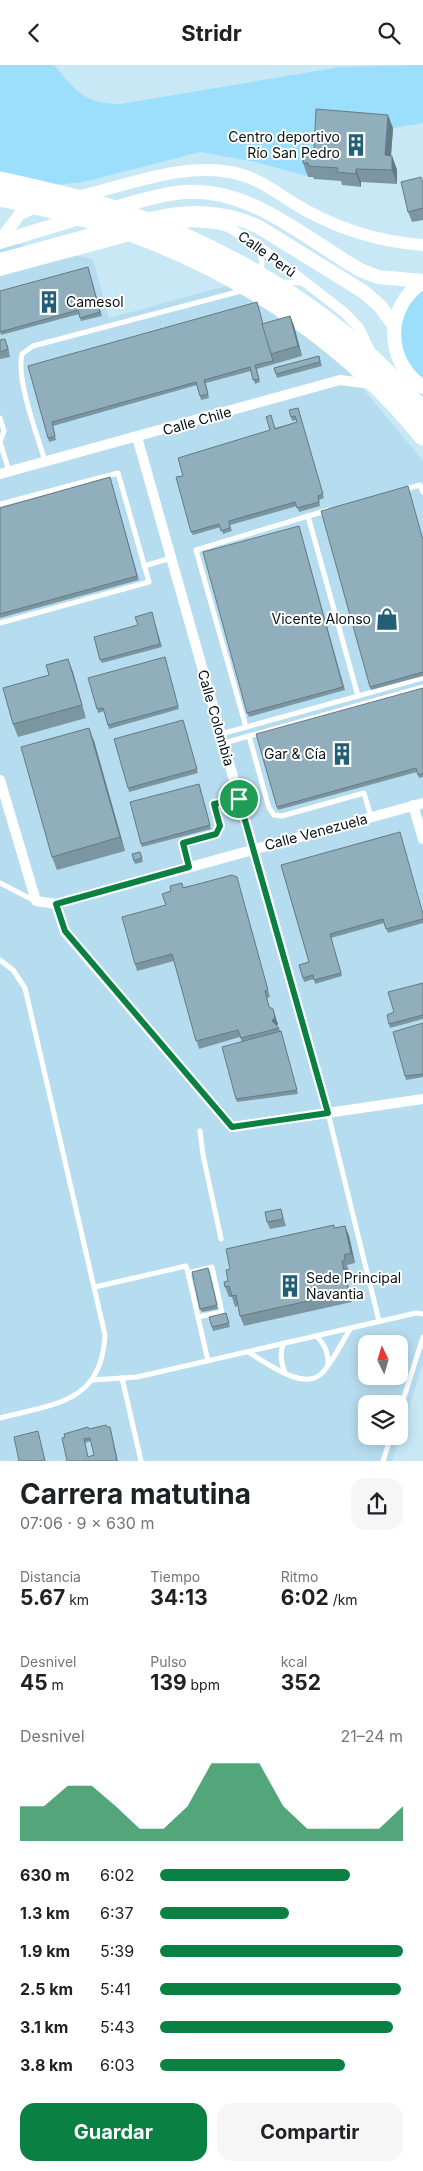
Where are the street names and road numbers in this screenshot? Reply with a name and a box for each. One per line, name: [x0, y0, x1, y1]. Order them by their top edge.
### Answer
street label: Calle Perú: [235, 227, 300, 280]
street label: Calle Chile: [161, 403, 233, 438]
street label: Calle Colombia: [195, 668, 238, 768]
street label: Calle Venezuela: [263, 810, 369, 853]

